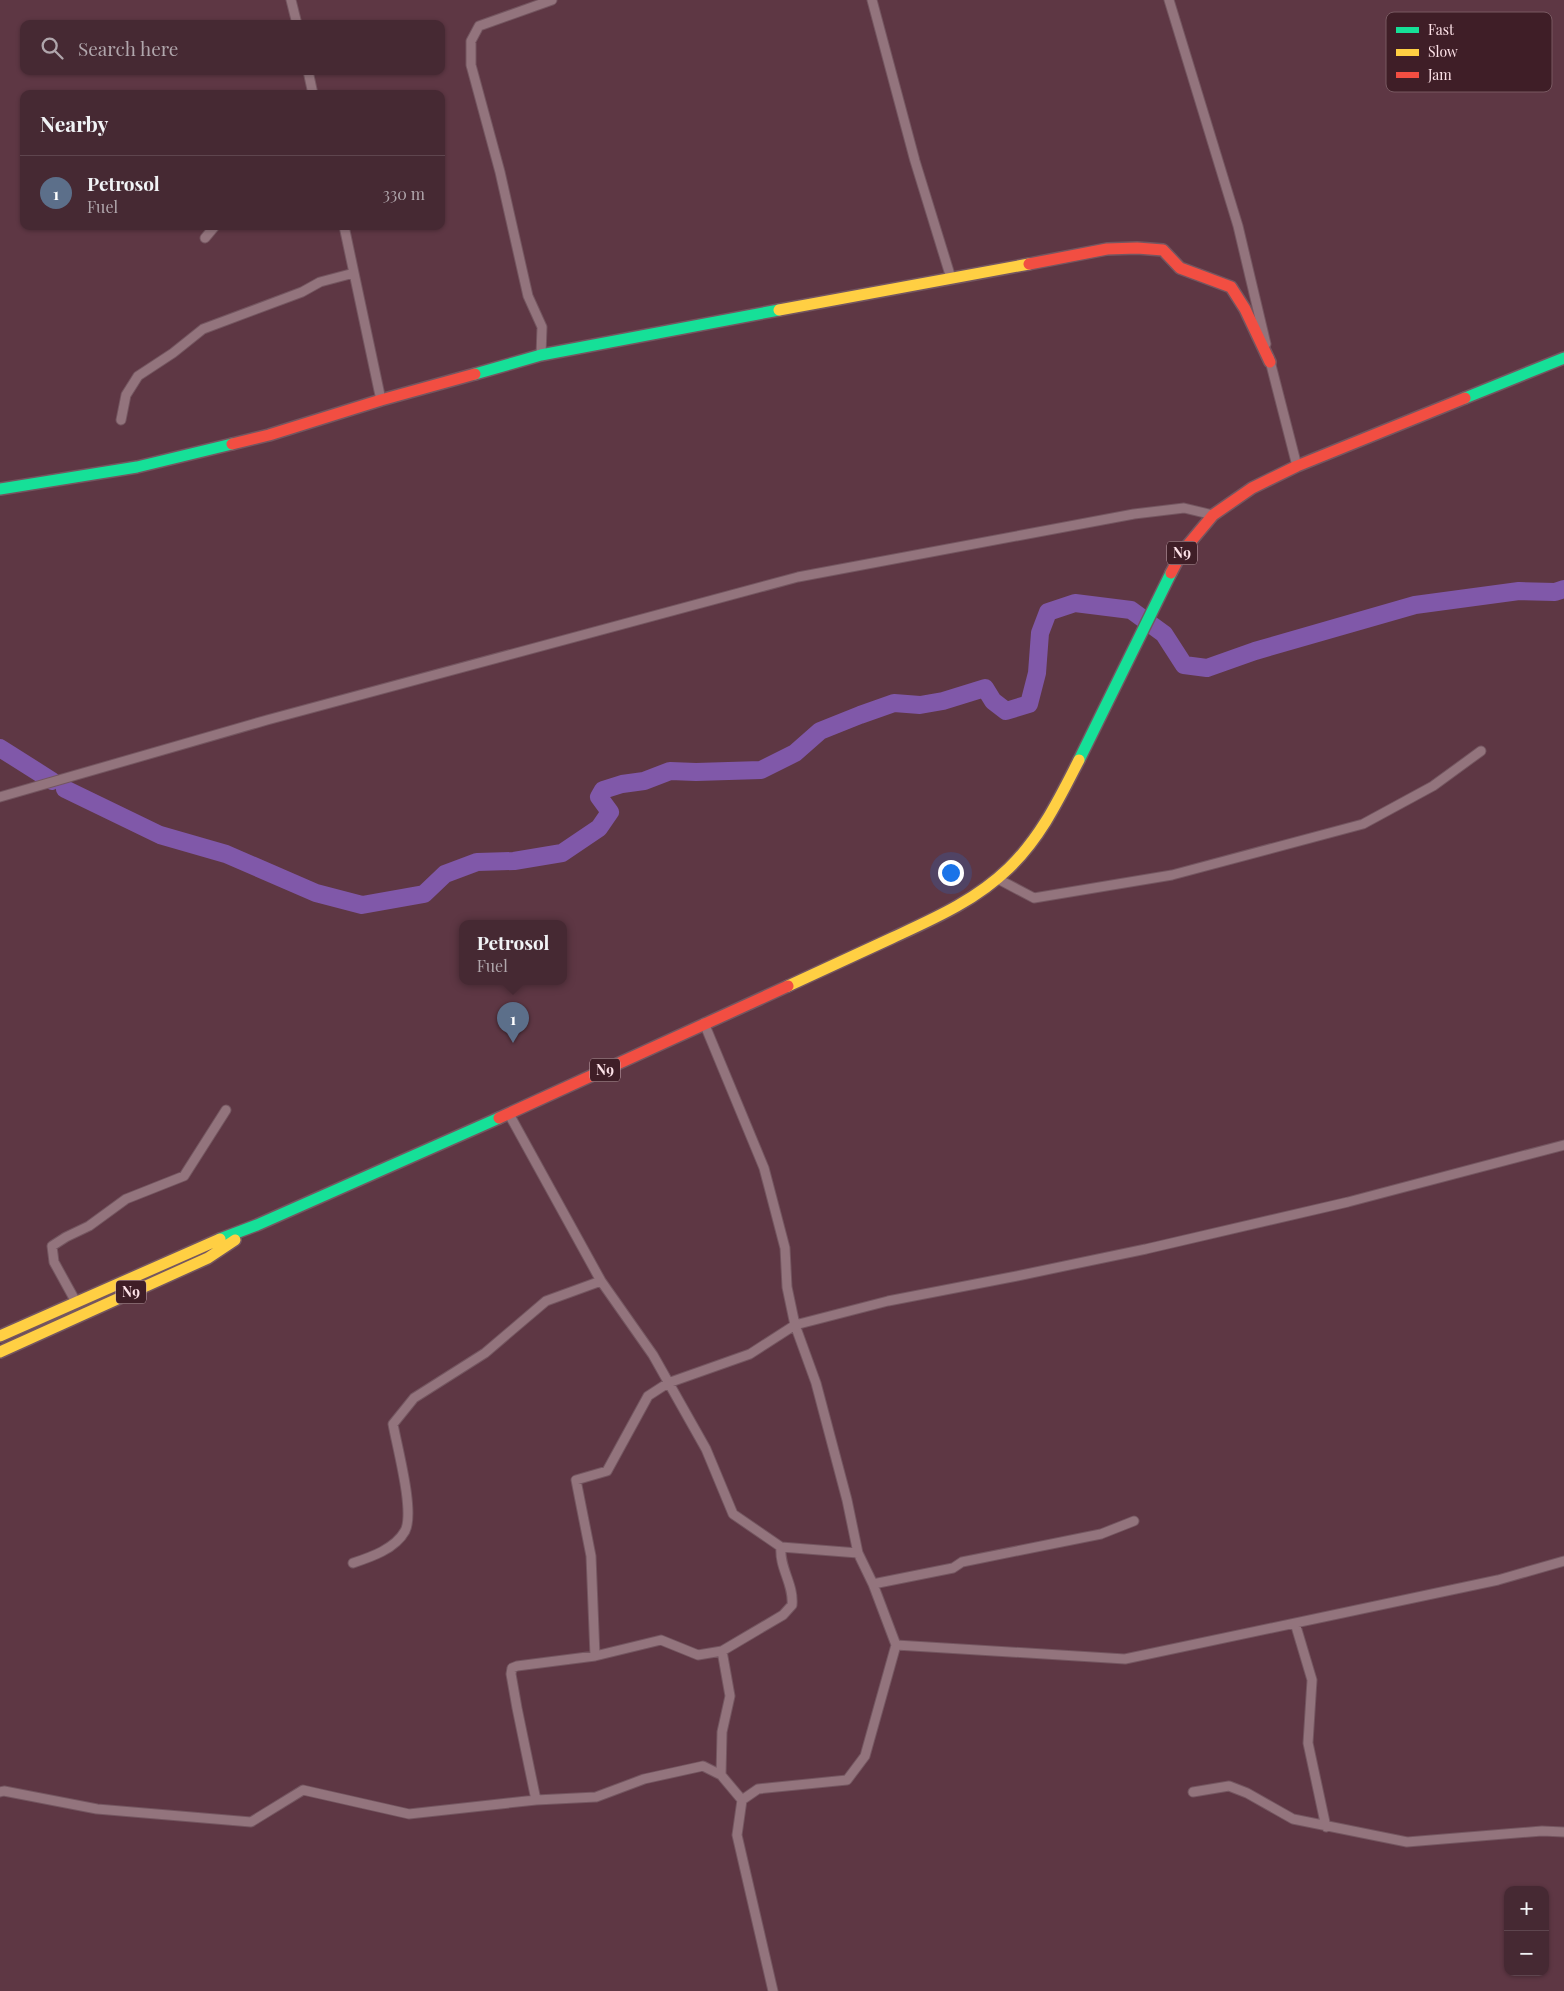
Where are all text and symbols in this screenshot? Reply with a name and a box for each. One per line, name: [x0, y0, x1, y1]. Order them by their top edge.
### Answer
legend: [1386, 12, 1552, 92]
search box: [20, 20, 445, 75]
text: Fast: [1428, 20, 1455, 39]
icon: search: [38, 34, 66, 62]
text: Search here: [78, 35, 178, 61]
text: Slow: [1428, 42, 1458, 61]
text: Jam: [1427, 65, 1452, 84]
text: Nearby: [40, 109, 109, 137]
text: Petrosol: [87, 170, 160, 196]
text: 1: [53, 183, 59, 204]
text: 330 m: [383, 183, 425, 204]
text: Fuel: [87, 196, 118, 217]
road number: N9: [1167, 542, 1197, 564]
your location: [938, 860, 964, 886]
popup: [459, 920, 567, 985]
text: Petrosol: [477, 929, 549, 955]
text: Fuel: [477, 955, 508, 976]
pin: 1: [497, 1002, 529, 1043]
road number: N9: [590, 1058, 620, 1082]
road number: N9: [116, 1280, 146, 1304]
map controls: [1504, 1886, 1549, 1976]
button: +: [1504, 1886, 1549, 1931]
button: −: [1504, 1931, 1549, 1976]

